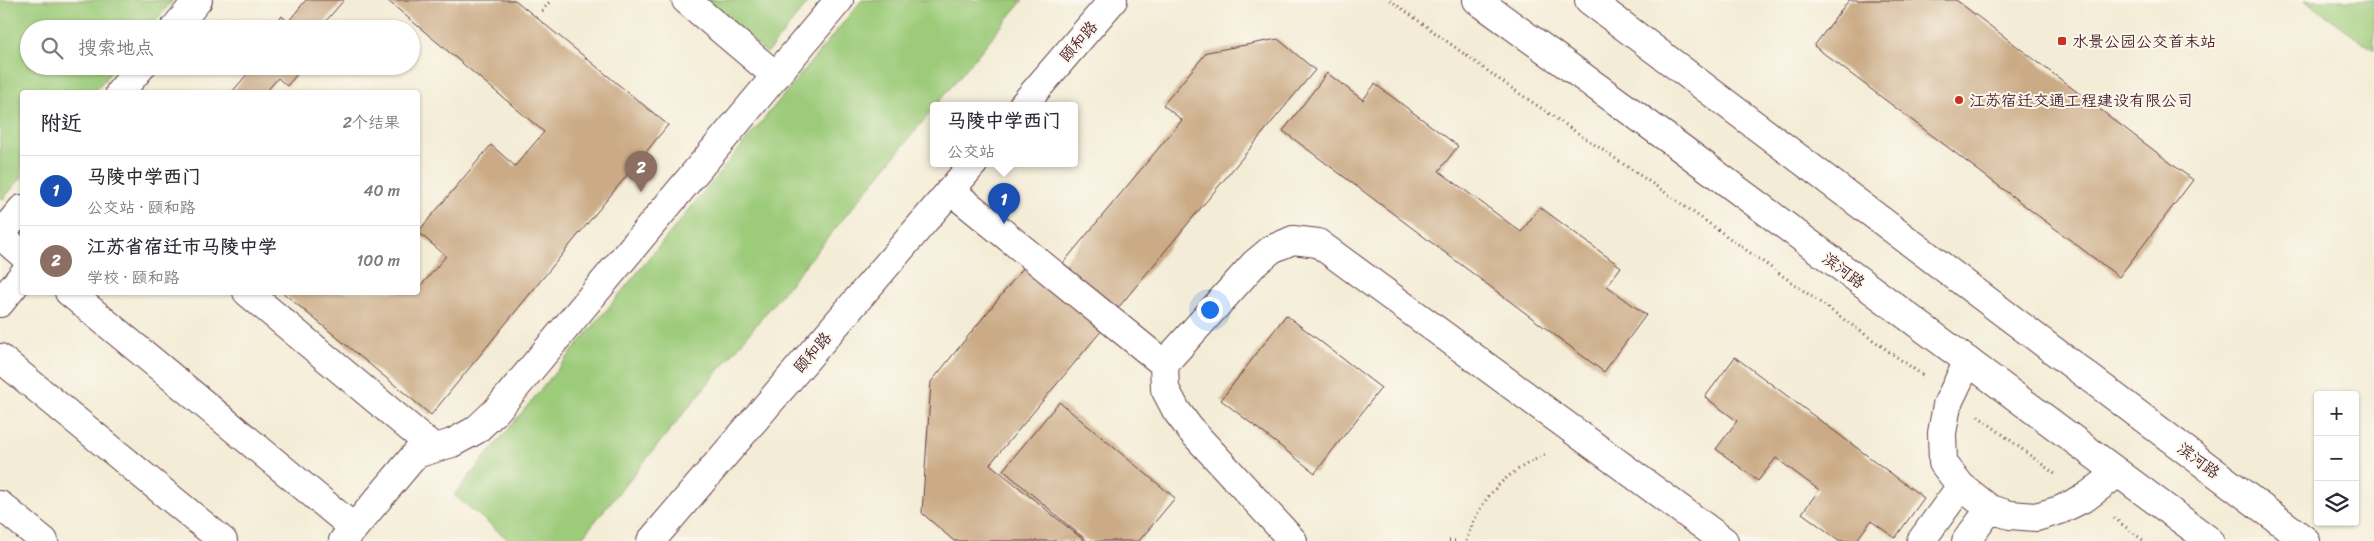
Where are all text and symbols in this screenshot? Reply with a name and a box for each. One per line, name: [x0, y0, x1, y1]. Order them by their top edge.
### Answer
street label: 颐和路: [1052, 14, 1105, 69]
search box: [20, 20, 420, 75]
place label: 水景公园公交首末站: [2072, 27, 2216, 56]
text: 搜索地点: [78, 31, 154, 64]
icon: search: [38, 34, 66, 62]
marker: 水景公园公交首末站: [2056, 35, 2068, 47]
place label: 江苏宿迁交通工程建设有限公司: [1969, 86, 2193, 115]
marker: 江苏宿迁交通工程建设有限公司: [1953, 94, 1965, 106]
popup: [930, 102, 1078, 167]
text: 附近: [40, 104, 82, 142]
text: 马陵中学西门: [947, 104, 1061, 137]
text: 2个结果: [343, 108, 400, 137]
text: 公交站: [947, 137, 995, 166]
pin: 2: [625, 151, 657, 192]
text: 马陵中学西门: [87, 160, 201, 193]
text: 1: [53, 176, 59, 205]
text: 40 m: [363, 176, 400, 205]
pin: 1: [988, 183, 1020, 224]
text: 公交站 · 颐和路: [87, 193, 196, 222]
text: 江苏省宿迁市马陵中学: [87, 230, 277, 263]
street label: 滨河路: [1816, 244, 1872, 296]
text: 2: [51, 246, 61, 275]
text: 100 m: [356, 246, 400, 275]
text: 学校 · 颐和路: [87, 263, 180, 292]
your location: [1197, 297, 1223, 323]
street label: 颐和路: [786, 325, 839, 380]
map controls: [2314, 391, 2359, 526]
button: +: [2314, 391, 2359, 436]
street label: 滨河路: [2171, 434, 2227, 486]
button: −: [2314, 436, 2359, 481]
button: layers: [2314, 481, 2359, 526]

